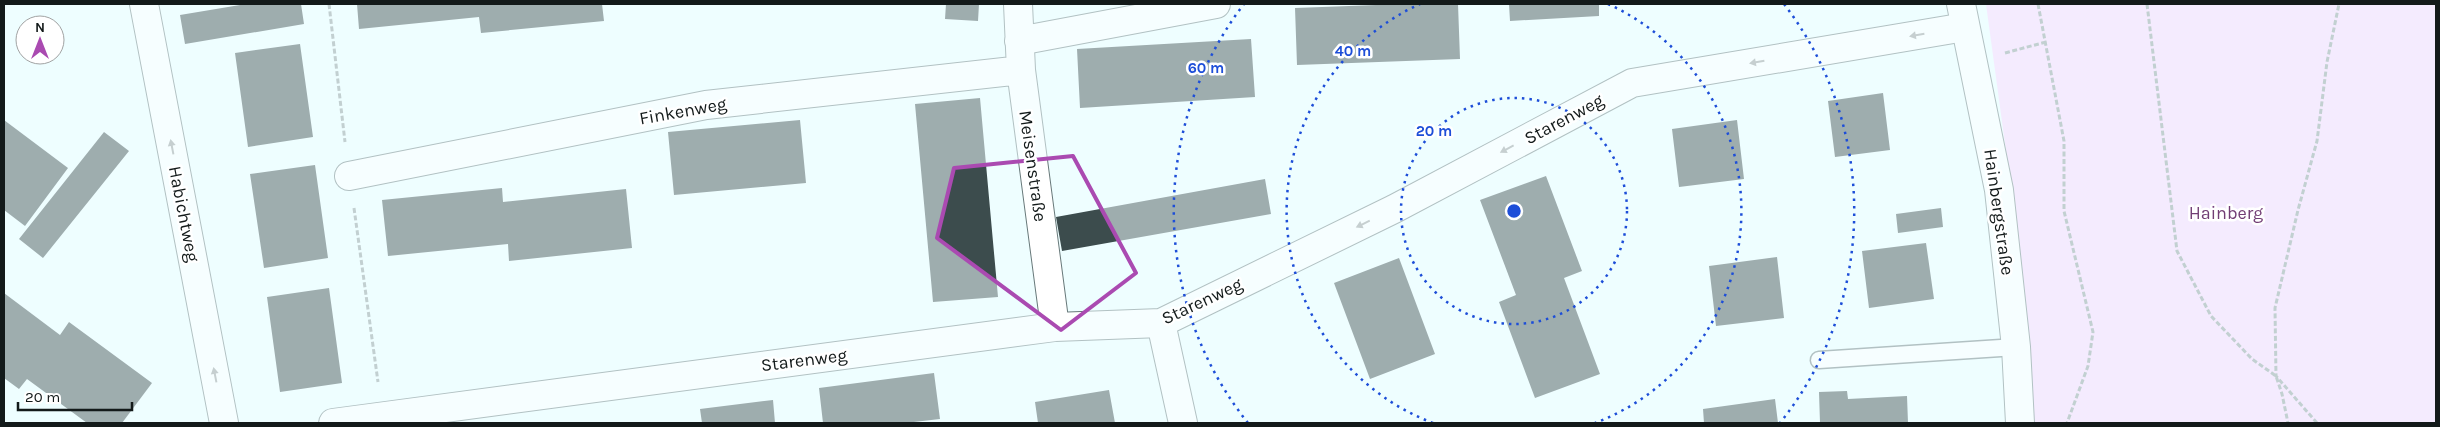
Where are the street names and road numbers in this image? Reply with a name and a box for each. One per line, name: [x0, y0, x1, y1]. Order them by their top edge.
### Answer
street label: Starenweg: [1521, 89, 1607, 149]
street label: Finkenweg: [638, 92, 728, 130]
street label: Meisenstraße: [1014, 109, 1052, 223]
street label: Hainbergstraße: [1979, 147, 2019, 277]
street label: Habichtweg: [164, 164, 204, 264]
street label: Starenweg: [1158, 273, 1246, 329]
street label: Starenweg: [760, 344, 848, 376]

